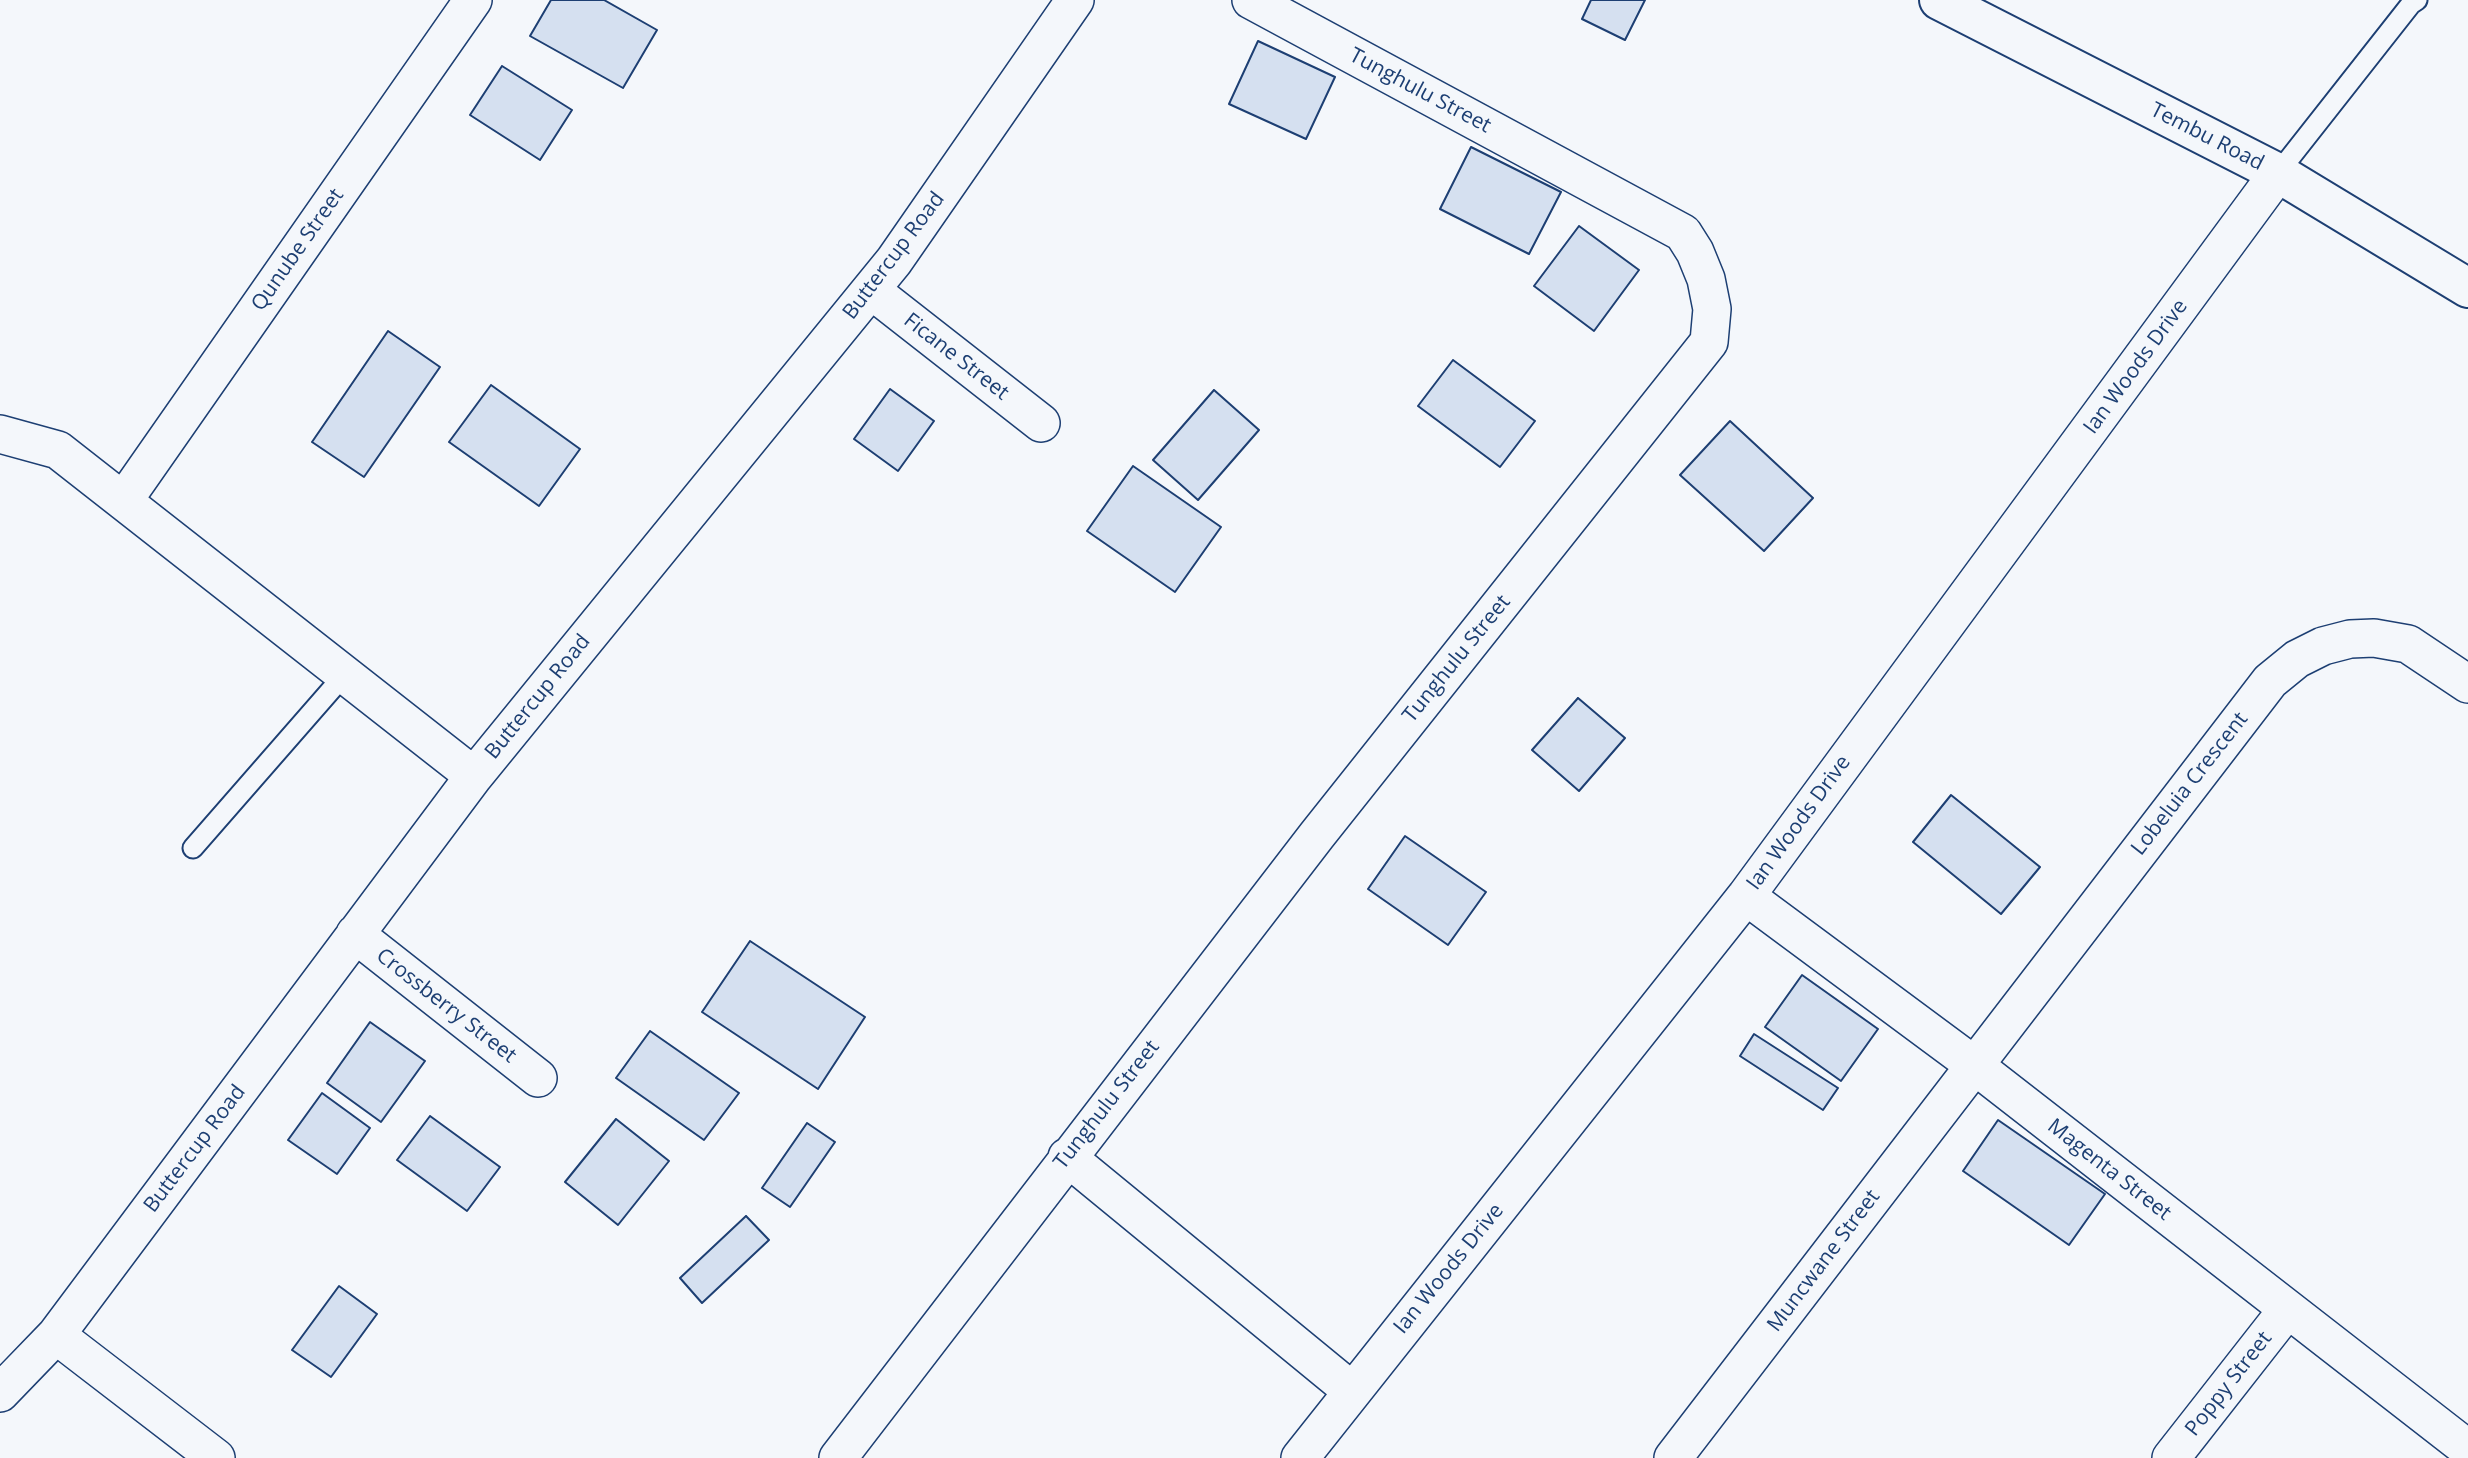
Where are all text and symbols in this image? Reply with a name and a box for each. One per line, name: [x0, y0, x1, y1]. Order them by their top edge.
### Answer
street label: Tunghulu Street: [1345, 43, 1495, 139]
street label: Tembu Road: [2146, 98, 2268, 176]
street label: Qunube Street: [246, 184, 350, 316]
street label: Buttercup Road: [838, 187, 950, 325]
street label: Ian Woods Drive: [2079, 295, 2193, 439]
street label: Ficane Street: [898, 308, 1014, 406]
street label: Tunghulu Street: [1398, 590, 1516, 728]
street label: Buttercup Road: [480, 630, 596, 764]
street label: Lobeluia Crescent: [2126, 707, 2254, 861]
street label: Ian Woods Drive: [1742, 751, 1856, 895]
street label: Crossberry Street: [371, 943, 521, 1069]
street label: Tunghulu Street: [1049, 1035, 1165, 1175]
street label: Buttercup Road: [139, 1080, 251, 1218]
street label: Magenta Street: [2042, 1114, 2176, 1226]
street label: Muncwane Street: [1762, 1185, 1886, 1337]
street label: Ian Woods Drive: [1389, 1199, 1509, 1339]
street label: Poppy Street: [2180, 1327, 2278, 1441]

